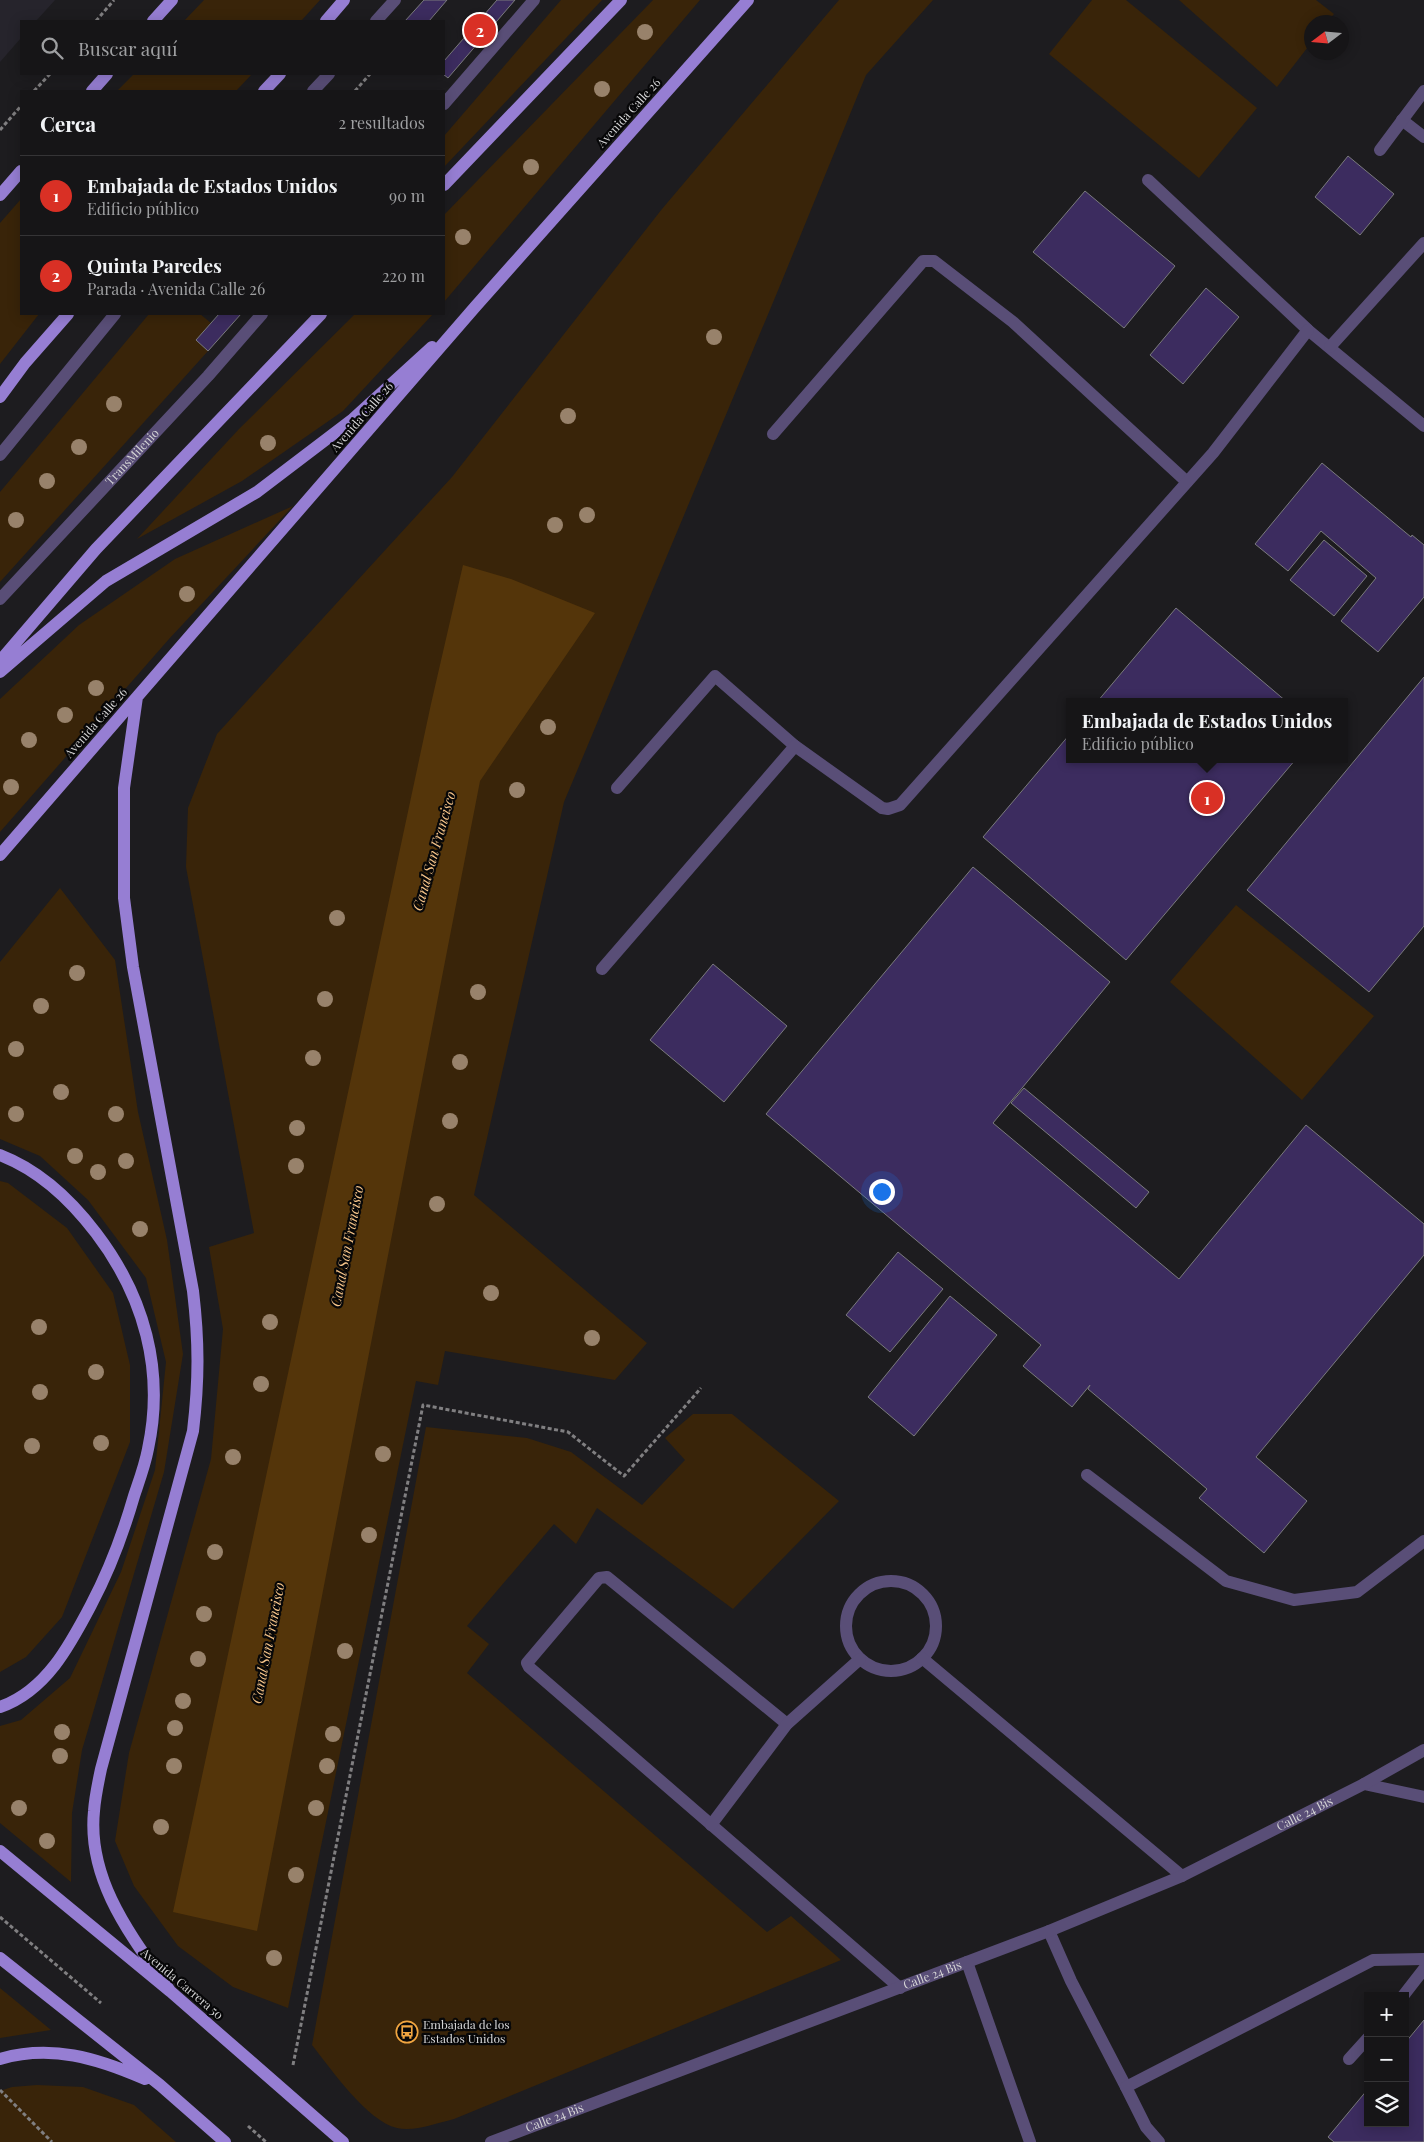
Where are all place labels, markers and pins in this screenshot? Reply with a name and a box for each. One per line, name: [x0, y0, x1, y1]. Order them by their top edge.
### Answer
pin: 2: [464, 11, 496, 49]
pin: 1: [1191, 779, 1223, 817]
place label: Embajada de los Estados Unidos: [423, 2016, 510, 2046]
bus stop icon: Embajada de los Estados Unidos: [395, 2020, 419, 2044]

